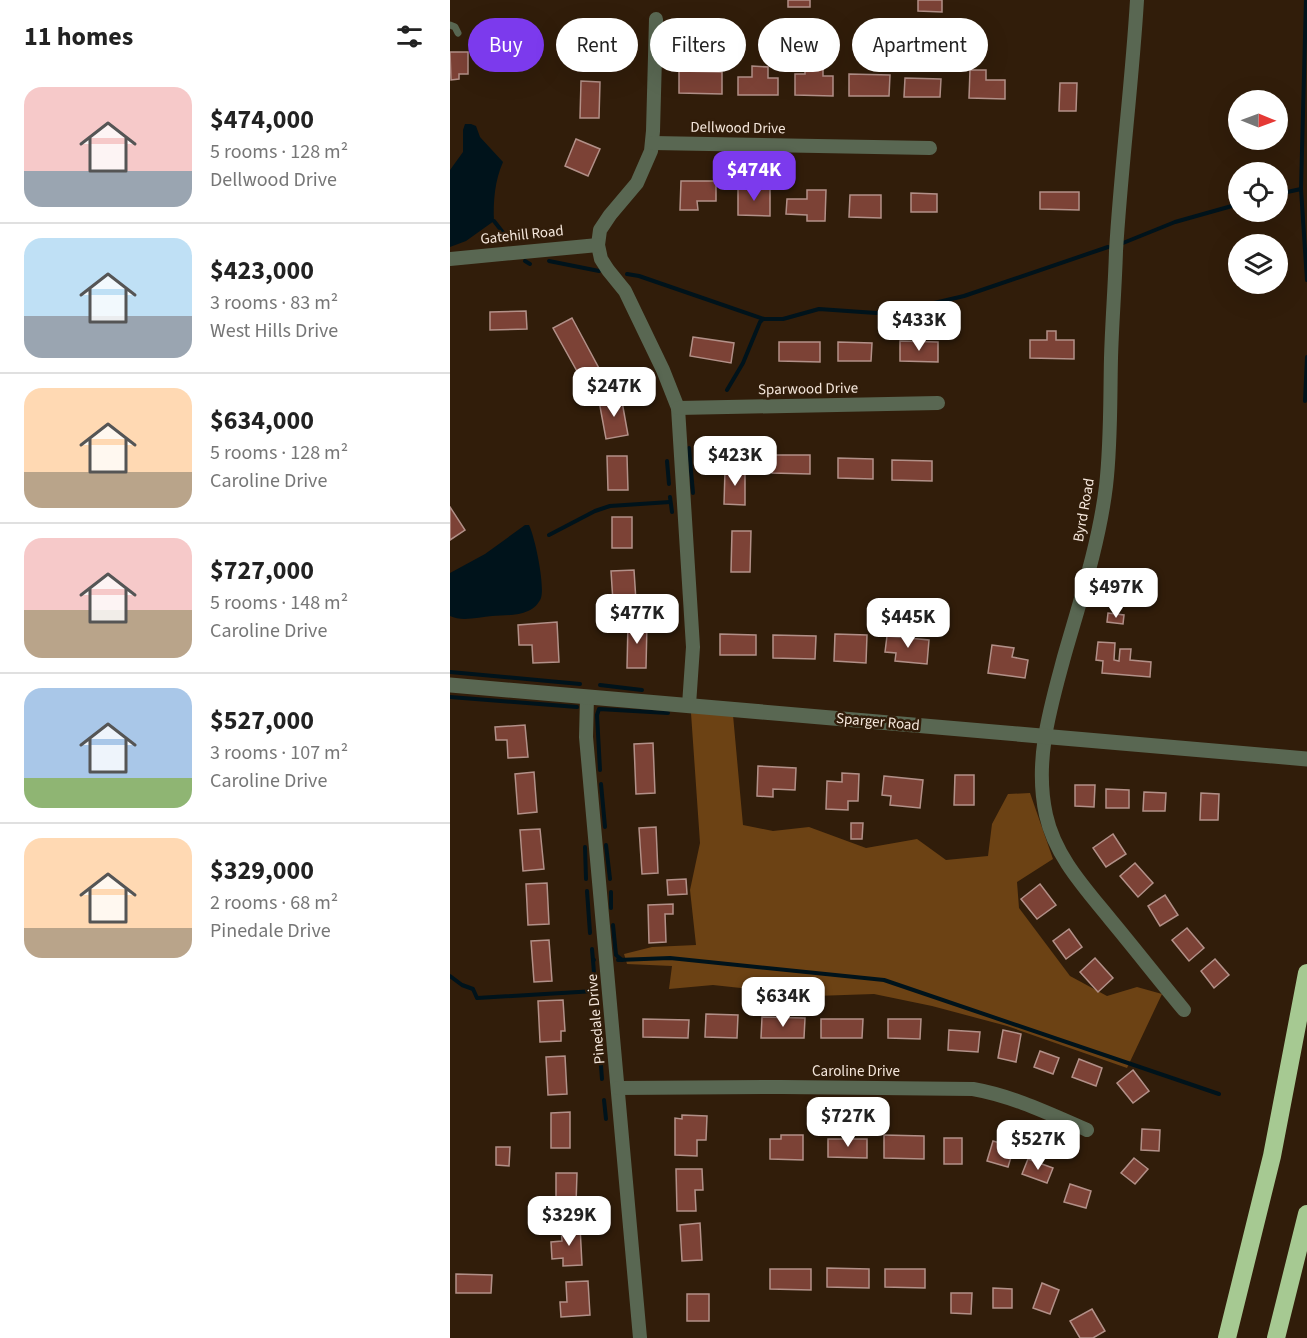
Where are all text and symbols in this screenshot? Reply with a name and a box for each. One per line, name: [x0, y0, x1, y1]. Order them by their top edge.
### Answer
text: 11 homes: [24, 18, 133, 55]
chip: Buy: [468, 18, 544, 72]
chip: Rent: [556, 18, 638, 72]
chip: Filters: [650, 18, 746, 72]
chip: New: [758, 18, 840, 72]
chip: Apartment: [852, 18, 988, 72]
icon: filters: [393, 20, 426, 53]
north arrow: [1228, 90, 1288, 150]
map controls: [1228, 90, 1288, 294]
text: $474,000: [210, 101, 314, 138]
icon: home: [72, 111, 144, 183]
street label: Dellwood Drive: [690, 117, 786, 139]
text: 5 rooms · 128 m²: [210, 138, 348, 166]
pin: $474K: [712, 151, 796, 202]
text: $474K: [727, 156, 781, 184]
button: locate: [1228, 162, 1288, 222]
text: Dellwood Drive: [210, 166, 337, 194]
street label: Gatehill Road: [479, 220, 565, 250]
button: layers: [1228, 234, 1288, 294]
text: $423,000: [210, 252, 314, 289]
icon: home: [72, 262, 144, 334]
text: 3 rooms · 83 m²: [210, 289, 338, 317]
pin: $433K: [877, 301, 961, 352]
text: $433K: [892, 306, 946, 334]
text: West Hills Drive: [210, 317, 338, 345]
pin: $247K: [572, 367, 656, 418]
text: $247K: [587, 372, 641, 400]
street label: Sparwood Drive: [758, 378, 858, 400]
text: $634,000: [210, 402, 314, 439]
icon: home: [72, 412, 144, 484]
pin: $423K: [693, 436, 777, 487]
text: 5 rooms · 128 m²: [210, 439, 348, 467]
text: $423K: [708, 441, 762, 469]
text: Caroline Drive: [210, 467, 327, 495]
street label: Byrd Road: [1068, 477, 1100, 543]
text: $727,000: [210, 552, 314, 589]
icon: home: [72, 562, 144, 634]
pin: $497K: [1074, 568, 1158, 619]
text: $497K: [1089, 573, 1143, 601]
text: 5 rooms · 148 m²: [210, 589, 348, 617]
pin: $477K: [595, 594, 679, 645]
pin: $445K: [866, 598, 950, 649]
text: $477K: [610, 599, 664, 627]
text: $445K: [881, 603, 935, 631]
text: Caroline Drive: [210, 617, 327, 645]
text: $527,000: [210, 702, 314, 739]
street label: Sparger Road: [835, 708, 921, 736]
icon: home: [72, 712, 144, 784]
text: 3 rooms · 107 m²: [210, 739, 348, 767]
text: Caroline Drive: [210, 767, 327, 795]
text: $329,000: [210, 852, 314, 889]
icon: home: [72, 862, 144, 934]
text: 2 rooms · 68 m²: [210, 889, 338, 917]
text: Pinedale Drive: [210, 917, 331, 945]
street label: Pinedale Drive: [582, 973, 610, 1065]
pin: $634K: [741, 977, 825, 1028]
text: $634K: [756, 982, 810, 1010]
street label: Caroline Drive: [812, 1061, 900, 1082]
pin: $727K: [806, 1097, 890, 1148]
text: $727K: [821, 1102, 875, 1130]
pin: $527K: [996, 1120, 1080, 1171]
text: $527K: [1011, 1125, 1065, 1153]
pin: $329K: [527, 1196, 611, 1247]
text: $329K: [542, 1201, 596, 1229]

